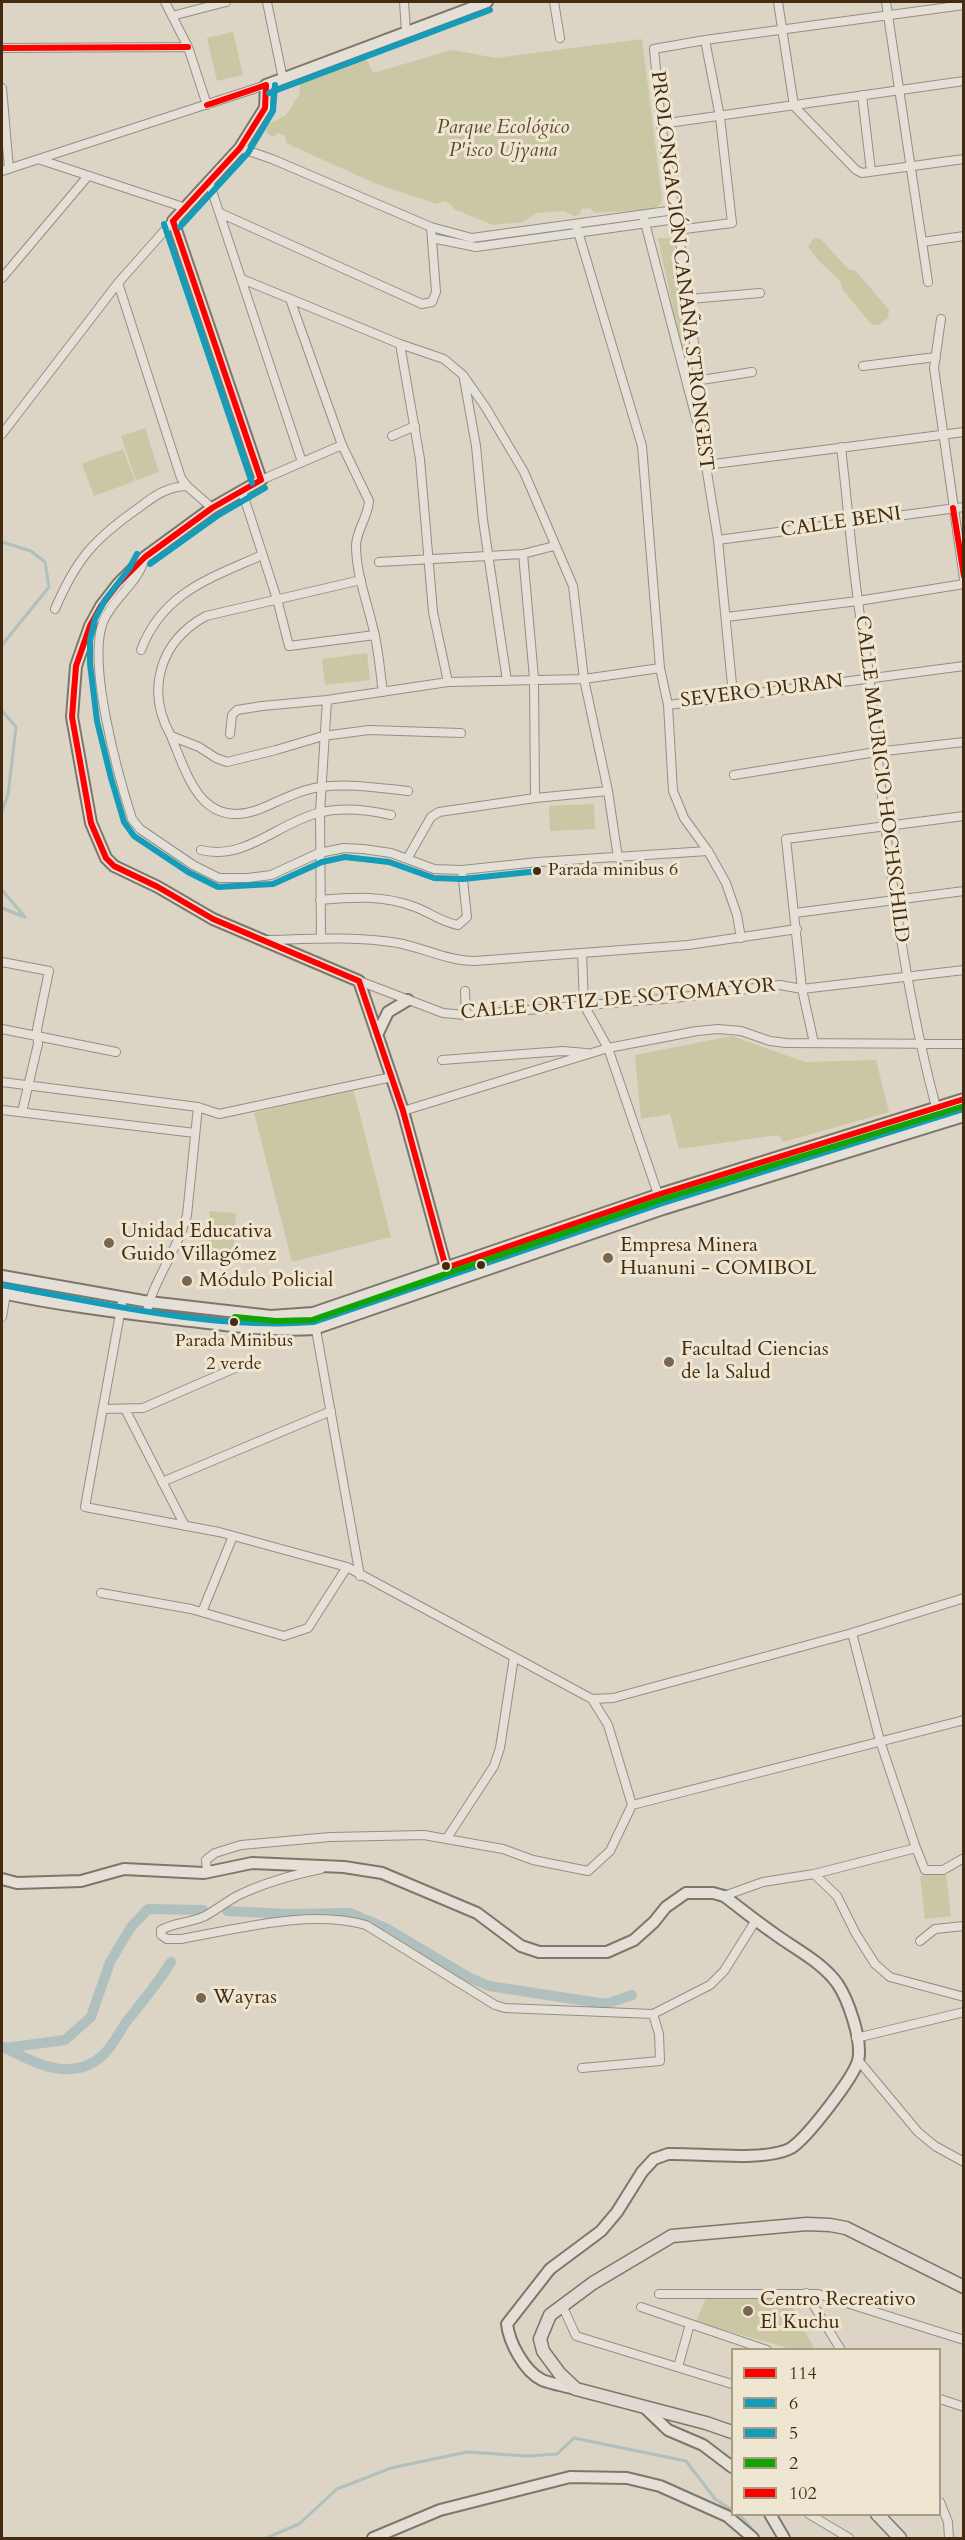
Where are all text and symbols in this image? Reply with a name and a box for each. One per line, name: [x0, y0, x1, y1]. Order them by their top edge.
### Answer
street label: PROLONGACIÓN CANAÑA STRONGEST: [645, 70, 717, 472]
park label: Parque Ecológico P'isco Ujyana: [437, 116, 569, 163]
street label: CALLE BENI: [779, 503, 903, 543]
street label: CALLE MAURICIO HOCHSCHILD: [849, 614, 913, 944]
street label: SEVERO DURAN: [679, 670, 845, 714]
place label: Parada minibus 6: [548, 860, 678, 882]
marker: Parada minibus 6: [531, 865, 543, 877]
street label: CALLE ORTIZ DE SOTOMAYOR: [460, 974, 776, 1026]
place label: Unidad Educativa Guido Villagómez: [121, 1220, 276, 1267]
place label: Empresa Minera Huanuni - COMIBOL: [620, 1234, 817, 1281]
marker: Unidad Educativa Guido Villagómez: [102, 1236, 116, 1250]
marker: Empresa Minera Huanuni - COMIBOL: [601, 1251, 615, 1265]
unlabelled marker: [475, 1259, 487, 1271]
unlabelled marker: [440, 1260, 452, 1272]
place label: Módulo Policial: [199, 1269, 333, 1293]
marker: Módulo Policial: [180, 1274, 194, 1288]
marker: Parada Minibus 2 verde: [228, 1316, 240, 1328]
place label: Parada Minibus 2 verde: [175, 1331, 293, 1374]
place label: Facultad Ciencias de la Salud: [681, 1338, 829, 1385]
marker: Facultad Ciencias de la Salud: [662, 1355, 676, 1369]
place label: Wayras: [213, 1986, 277, 2010]
marker: Wayras: [194, 1991, 208, 2005]
place label: Centro Recreativo El Kuchu: [760, 2288, 915, 2335]
marker: Centro Recreativo El Kuchu: [741, 2304, 755, 2318]
legend: [731, 2348, 941, 2516]
text: 114: [789, 2361, 817, 2386]
text: 6: [789, 2391, 798, 2416]
text: 5: [789, 2421, 798, 2446]
text: 2: [789, 2451, 798, 2476]
text: 102: [789, 2481, 817, 2506]

